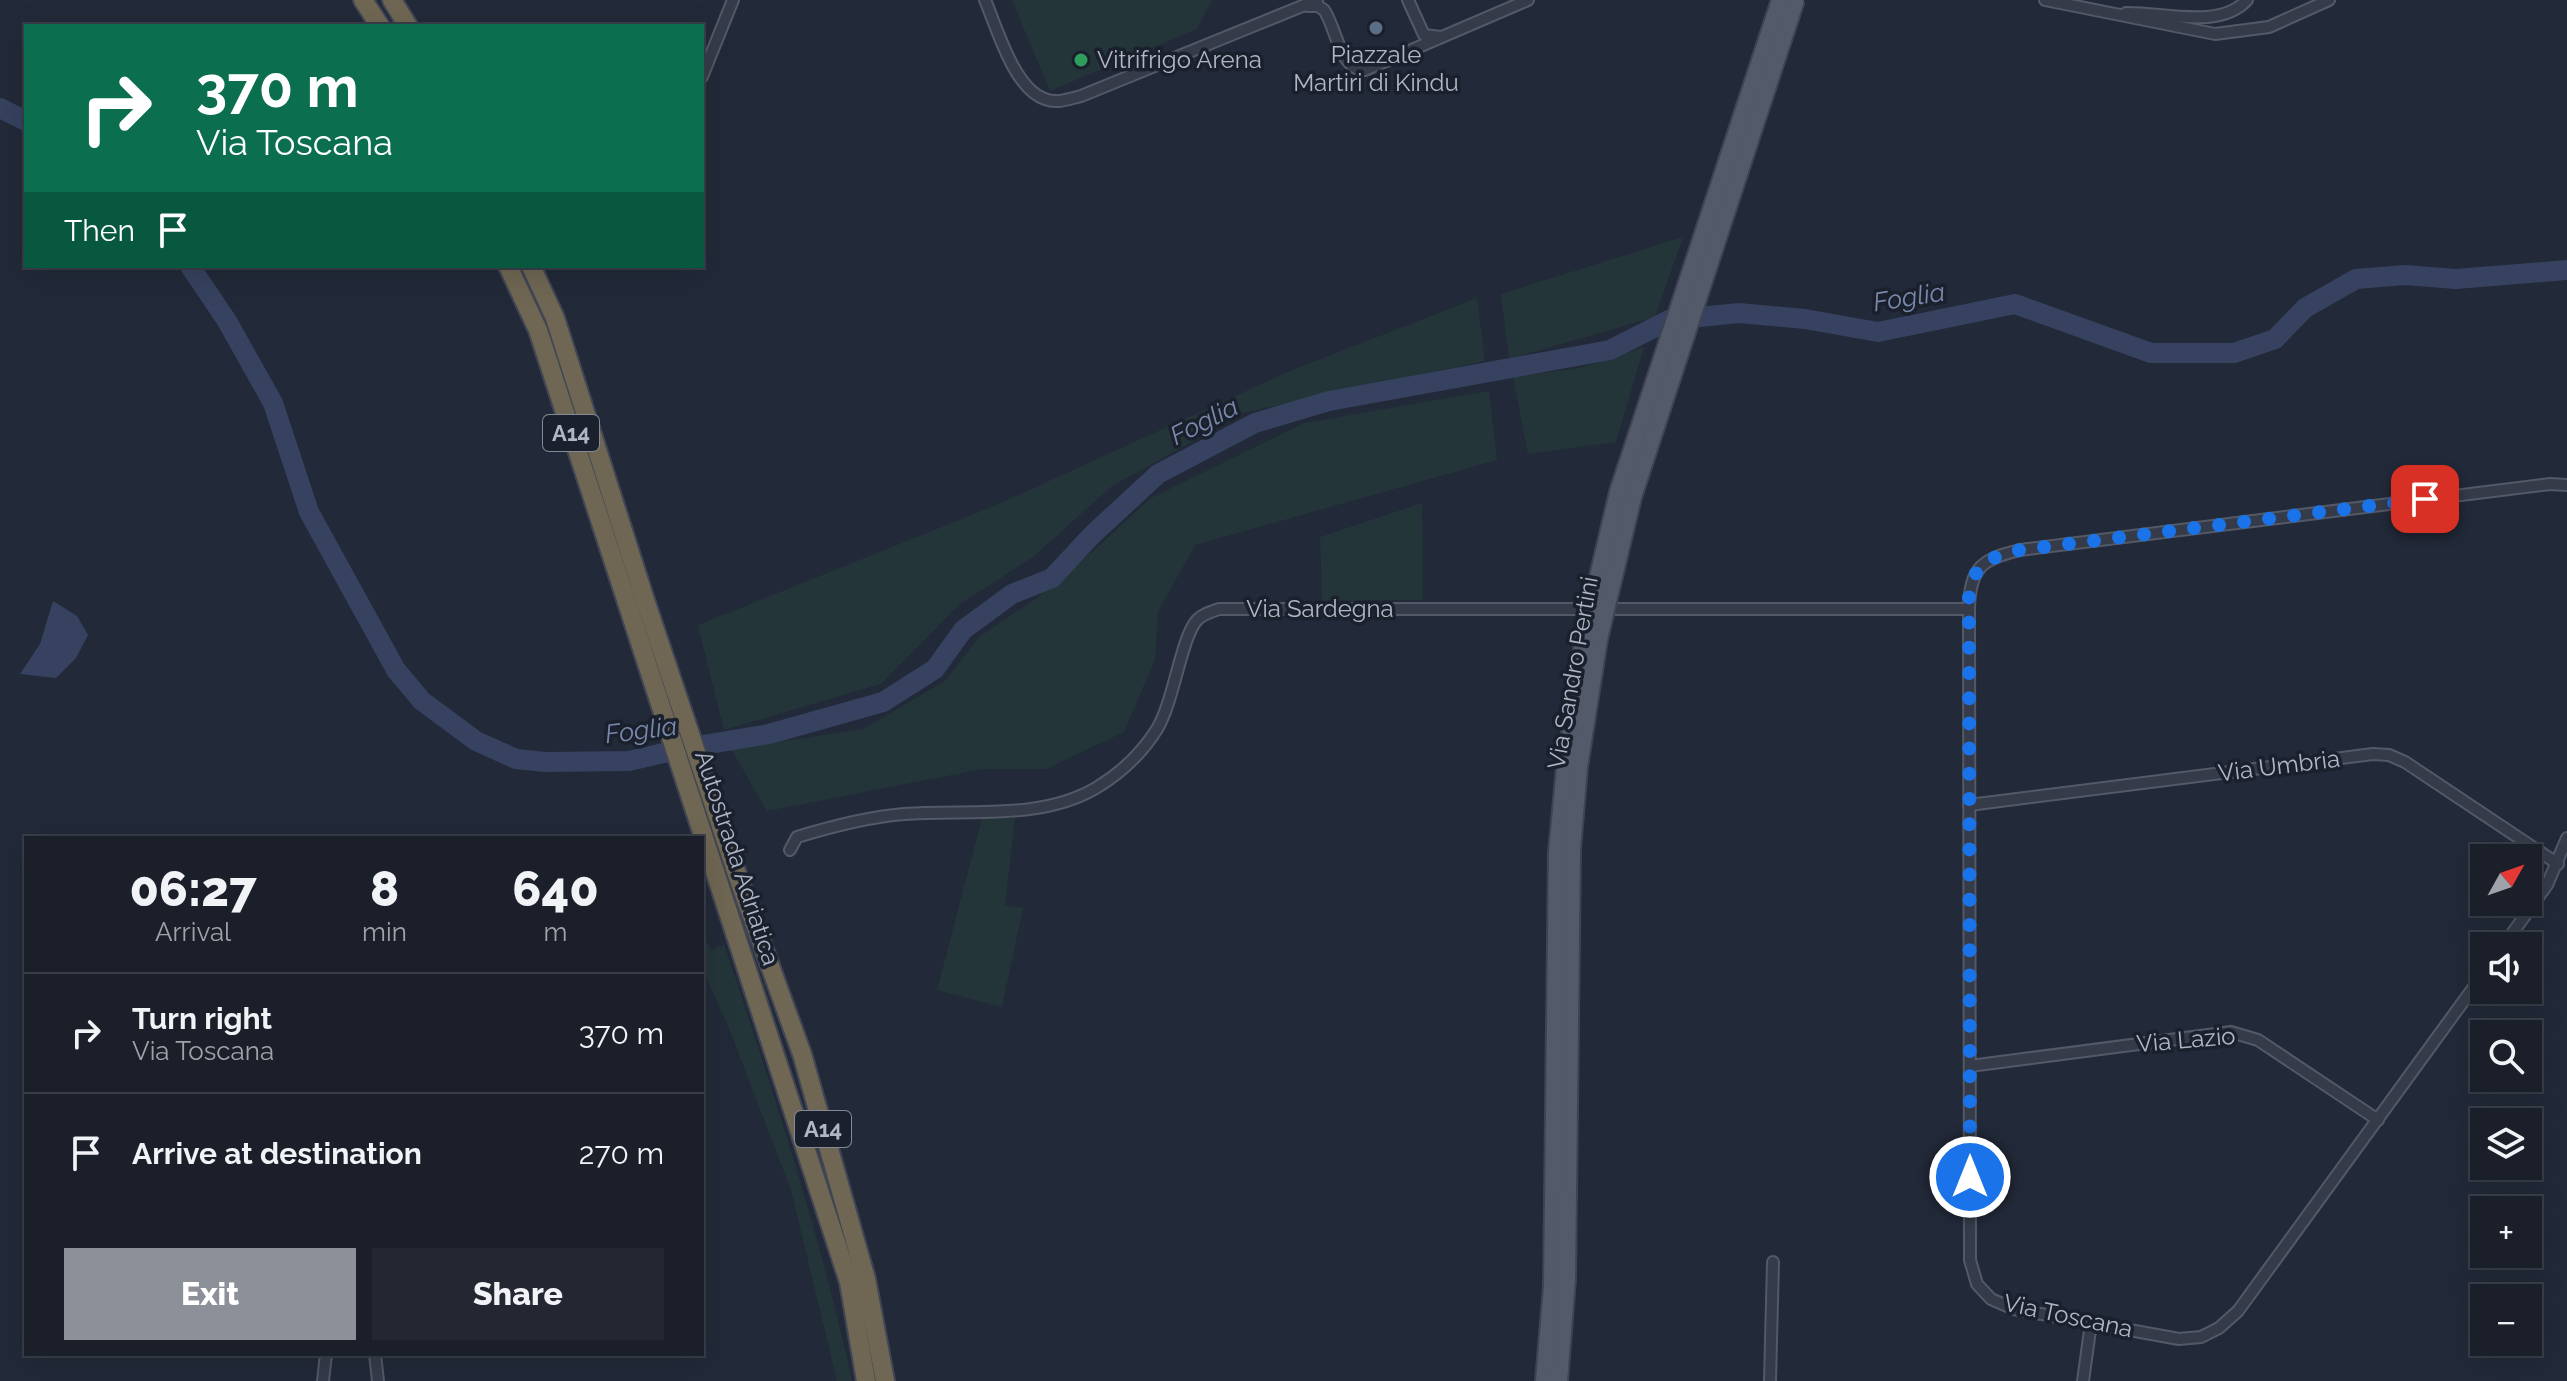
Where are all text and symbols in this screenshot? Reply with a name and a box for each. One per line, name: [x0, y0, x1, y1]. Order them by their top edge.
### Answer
marker: Piazzale Martiri di Kindu: [1367, 19, 1385, 37]
place label: Piazzale Martiri di Kindu: [1293, 40, 1459, 97]
place label: Vitrifrigo Arena: [1097, 45, 1262, 74]
marker: Vitrifrigo Arena: [1072, 51, 1090, 69]
text: 370 m: [196, 54, 359, 120]
icon: right: [64, 56, 168, 160]
text: Via Toscana: [196, 121, 393, 163]
icon: arrive: [151, 208, 195, 252]
text: Then: [64, 213, 135, 248]
water label: Foglia: [1871, 277, 1947, 317]
water label: Foglia: [1165, 391, 1243, 451]
road number: A14: [543, 415, 599, 451]
pin: [2391, 465, 2459, 533]
icon: arrive: [2403, 477, 2447, 521]
street label: Via Sandro Pertini: [1541, 574, 1604, 772]
street label: Via Sardegna: [1246, 594, 1394, 623]
water label: Foglia: [603, 711, 679, 749]
street label: Via Umbria: [2216, 744, 2341, 787]
street label: Autostrada Adriatica: [689, 747, 786, 969]
north arrow: [2470, 844, 2542, 916]
map controls: [2470, 844, 2542, 1356]
text: 06:27: [129, 861, 257, 917]
text: 8: [370, 861, 399, 917]
text: 640: [512, 861, 599, 917]
text: Arrival: [155, 917, 231, 947]
text: min: [362, 917, 407, 947]
text: m: [543, 917, 567, 947]
button: sound: [2470, 932, 2542, 1004]
text: Turn right: [132, 1001, 272, 1036]
icon: right: [64, 1011, 108, 1055]
text: 370 m: [579, 1016, 664, 1051]
button: search: [2470, 1020, 2542, 1092]
street label: Via Lazio: [2135, 1021, 2237, 1058]
text: Via Toscana: [132, 1036, 274, 1066]
button: layers: [2470, 1108, 2542, 1180]
road number: A14: [795, 1111, 851, 1147]
icon: arrive: [64, 1131, 108, 1175]
position arrow: [1928, 1135, 2012, 1219]
text: Arrive at destination: [132, 1136, 422, 1171]
text: 270 m: [579, 1136, 664, 1171]
button: +: [2470, 1196, 2542, 1268]
button: Exit: [64, 1248, 356, 1340]
button: Share: [372, 1248, 664, 1340]
button: −: [2470, 1284, 2542, 1356]
street label: Via Toscana: [2001, 1288, 2135, 1343]

